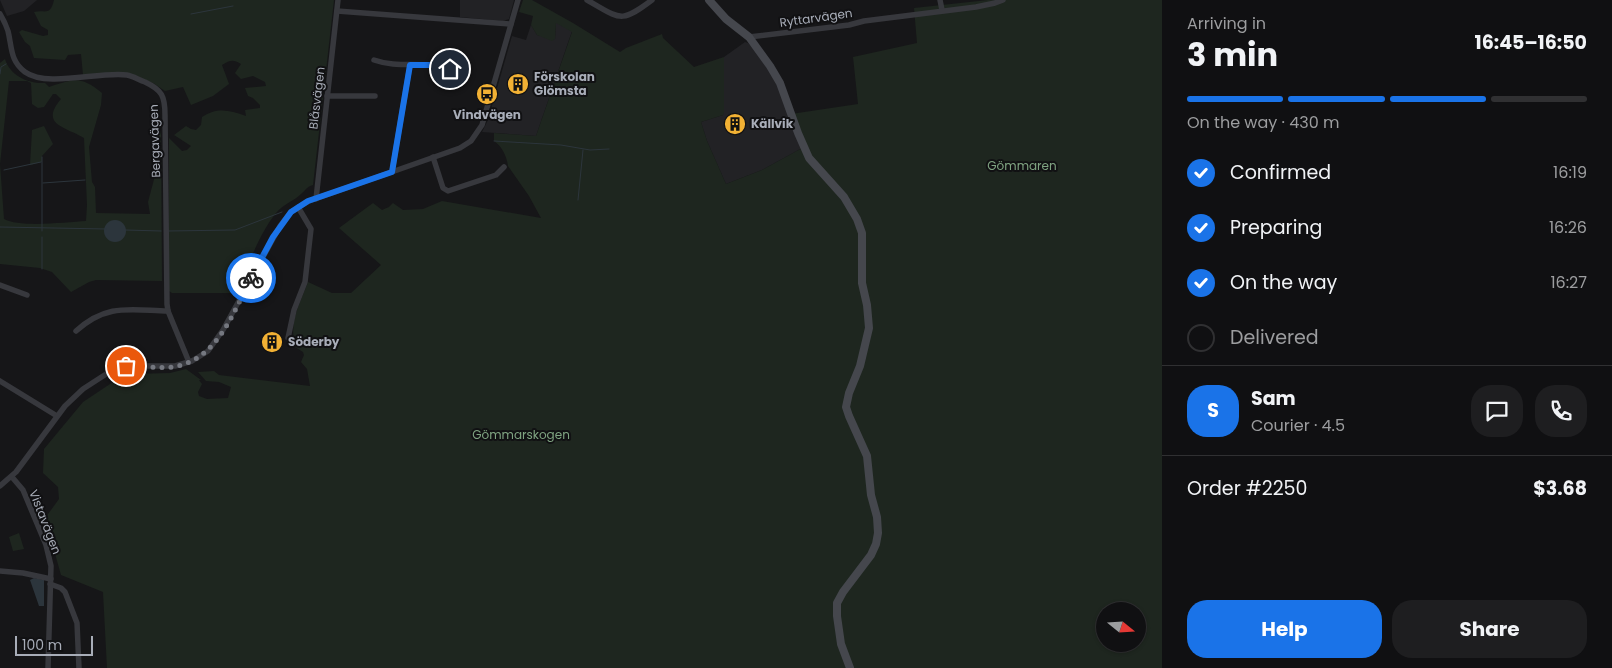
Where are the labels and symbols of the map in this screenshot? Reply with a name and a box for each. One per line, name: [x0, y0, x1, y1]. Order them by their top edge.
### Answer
street label: Ryttarvägen: [778, 4, 853, 31]
pin: [429, 48, 471, 90]
street label: Blåsvägen: [304, 66, 329, 130]
place label: Förskolan Glömsta: [534, 68, 595, 99]
building icon: Förskolan Glömsta: [506, 72, 530, 96]
bus stop icon: Vindvägen: [475, 82, 499, 106]
street label: Bergavägen: [145, 104, 164, 178]
place label: Vindvägen: [453, 106, 521, 123]
building icon: Källvik: [723, 112, 747, 136]
place label: Källvik: [751, 115, 794, 132]
park label: Gömmaren: [987, 157, 1057, 174]
courier: [226, 253, 276, 303]
building icon: Söderby: [260, 330, 284, 354]
place label: Söderby: [288, 333, 340, 350]
pin: [105, 345, 147, 387]
park label: Gömmarskogen: [472, 426, 570, 443]
street label: Vistavägen: [25, 487, 66, 557]
north arrow: [1096, 602, 1146, 652]
scale bar: [15, 633, 92, 656]

